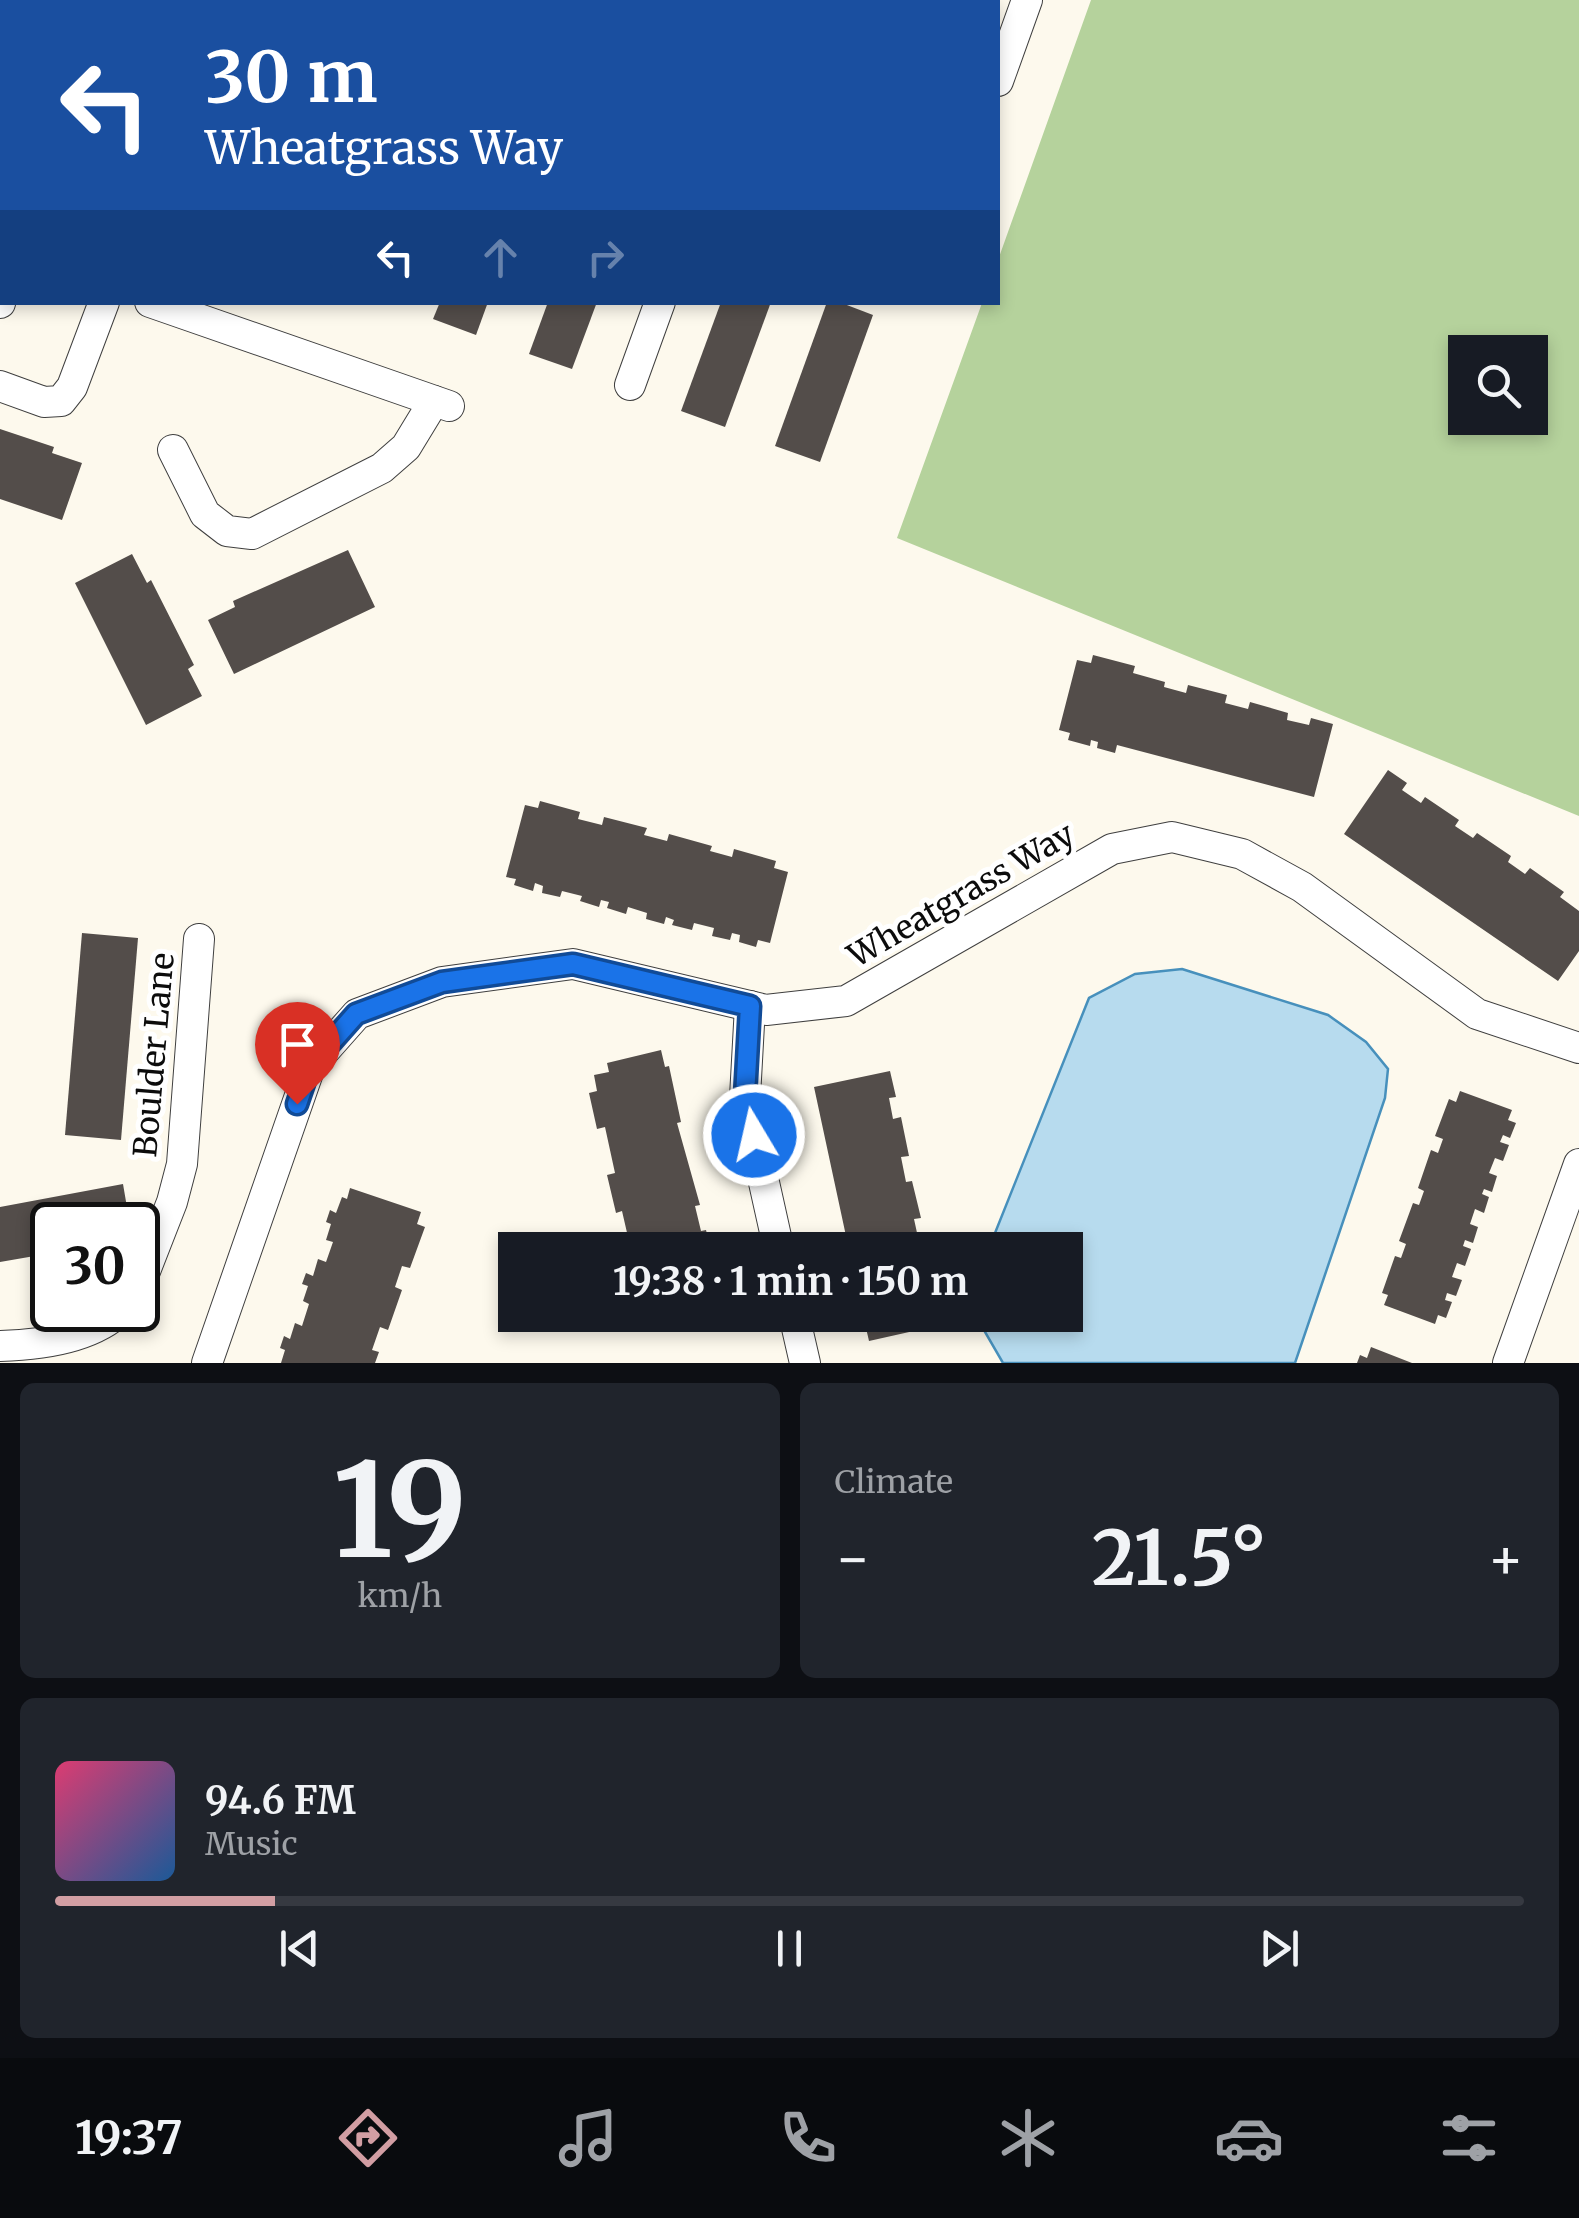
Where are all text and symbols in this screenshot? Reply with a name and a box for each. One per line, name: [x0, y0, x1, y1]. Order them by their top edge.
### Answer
text: 30 m: [205, 33, 378, 121]
icon: left: [40, 40, 170, 170]
text: Wheatgrass Way: [205, 120, 563, 176]
icon: left: [368, 230, 423, 285]
icon: ahead: [473, 230, 528, 285]
icon: right: [578, 230, 633, 285]
map controls: [1448, 335, 1548, 435]
button: search: [1448, 335, 1548, 435]
street label: Wheatgrass Way: [840, 814, 1082, 977]
street label: Boulder Lane: [125, 951, 183, 1159]
pin: [255, 1002, 340, 1105]
icon: arrive: [270, 1017, 325, 1072]
position arrow: [702, 1083, 806, 1187]
speed limit sign: 30: [30, 1202, 160, 1332]
text: 19:38 · 1 min · 150 m: [613, 1258, 968, 1305]
text: 19: [333, 1429, 467, 1592]
text: Climate: [835, 1462, 953, 1502]
text: 21.5°: [1092, 1511, 1267, 1605]
text: −: [835, 1524, 871, 1593]
text: +: [1487, 1524, 1524, 1593]
text: km/h: [357, 1576, 442, 1616]
text: 94.6 FM: [205, 1777, 356, 1824]
text: Music: [205, 1824, 298, 1864]
icon: previous: [272, 1921, 327, 1976]
icon: pause: [762, 1921, 817, 1976]
icon: next: [1252, 1921, 1307, 1976]
icon: directions: [333, 2103, 403, 2173]
icon: music: [553, 2103, 623, 2173]
icon: phone: [773, 2103, 843, 2173]
icon: climate: [993, 2103, 1063, 2173]
icon: car: [1214, 2103, 1284, 2173]
icon: filters: [1434, 2103, 1504, 2173]
text: 19:37: [75, 2110, 182, 2166]

